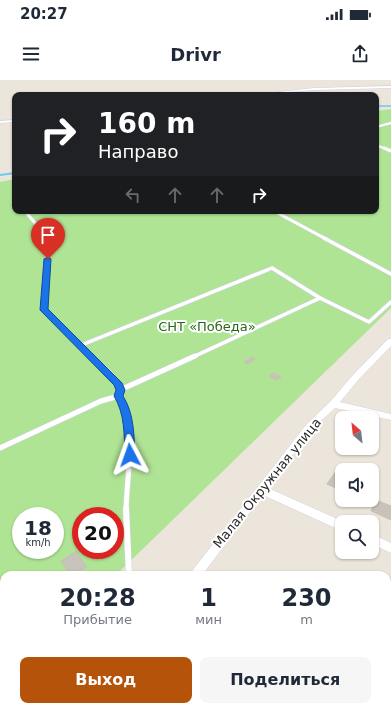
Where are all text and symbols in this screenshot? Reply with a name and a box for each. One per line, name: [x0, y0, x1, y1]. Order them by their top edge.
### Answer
text: 20:27: [20, 5, 68, 23]
icon: menu: [20, 43, 42, 65]
icon: share: [349, 43, 371, 65]
text: Drivr: [170, 44, 221, 65]
text: 160 m: [98, 107, 195, 140]
icon: right: [32, 108, 84, 160]
text: Направо: [98, 141, 178, 162]
icon: left: [122, 184, 144, 206]
icon: ahead: [164, 184, 186, 206]
icon: ahead: [206, 184, 228, 206]
icon: right: [248, 184, 270, 206]
pin: [31, 218, 65, 259]
icon: arrive: [37, 224, 59, 246]
park label: СНТ «Победа»: [158, 319, 256, 334]
north arrow: [335, 411, 379, 455]
map controls: [335, 411, 379, 559]
street label: Малая Окружная улица: [210, 415, 324, 551]
position arrow: [109, 434, 151, 476]
button: sound: [335, 463, 379, 507]
speed limit sign: 20: [72, 507, 124, 559]
button: search: [335, 515, 379, 559]
text: 18: [24, 516, 52, 540]
text: km/h: [25, 537, 51, 548]
text: 20:28: [59, 584, 136, 612]
text: 1: [200, 584, 217, 612]
text: 230: [281, 584, 332, 612]
text: Прибытие: [63, 612, 132, 627]
text: мин: [195, 612, 222, 627]
text: m: [300, 612, 313, 627]
button: Выход: [20, 657, 192, 703]
button: Поделиться: [200, 657, 371, 703]

